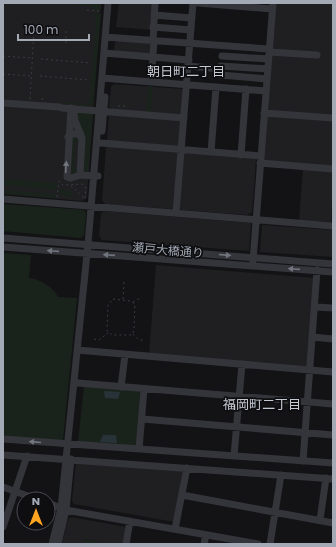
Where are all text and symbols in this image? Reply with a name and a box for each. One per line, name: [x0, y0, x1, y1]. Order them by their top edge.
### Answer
scale bar: [18, 16, 89, 42]
text: 100 m: [24, 21, 58, 38]
district label: 朝日町二丁目: [147, 62, 225, 81]
one-way arrow: [63, 161, 70, 173]
street label: 瀬戸大橋通り: [131, 238, 205, 262]
one-way arrow: [47, 248, 59, 255]
one-way arrow: [103, 252, 115, 259]
one-way arrow: [219, 252, 231, 258]
one-way arrow: [288, 265, 300, 272]
district label: 福岡町二丁目: [223, 395, 301, 414]
one-way arrow: [29, 438, 41, 445]
north arrow: [16, 491, 56, 531]
text: N: [32, 493, 40, 509]

